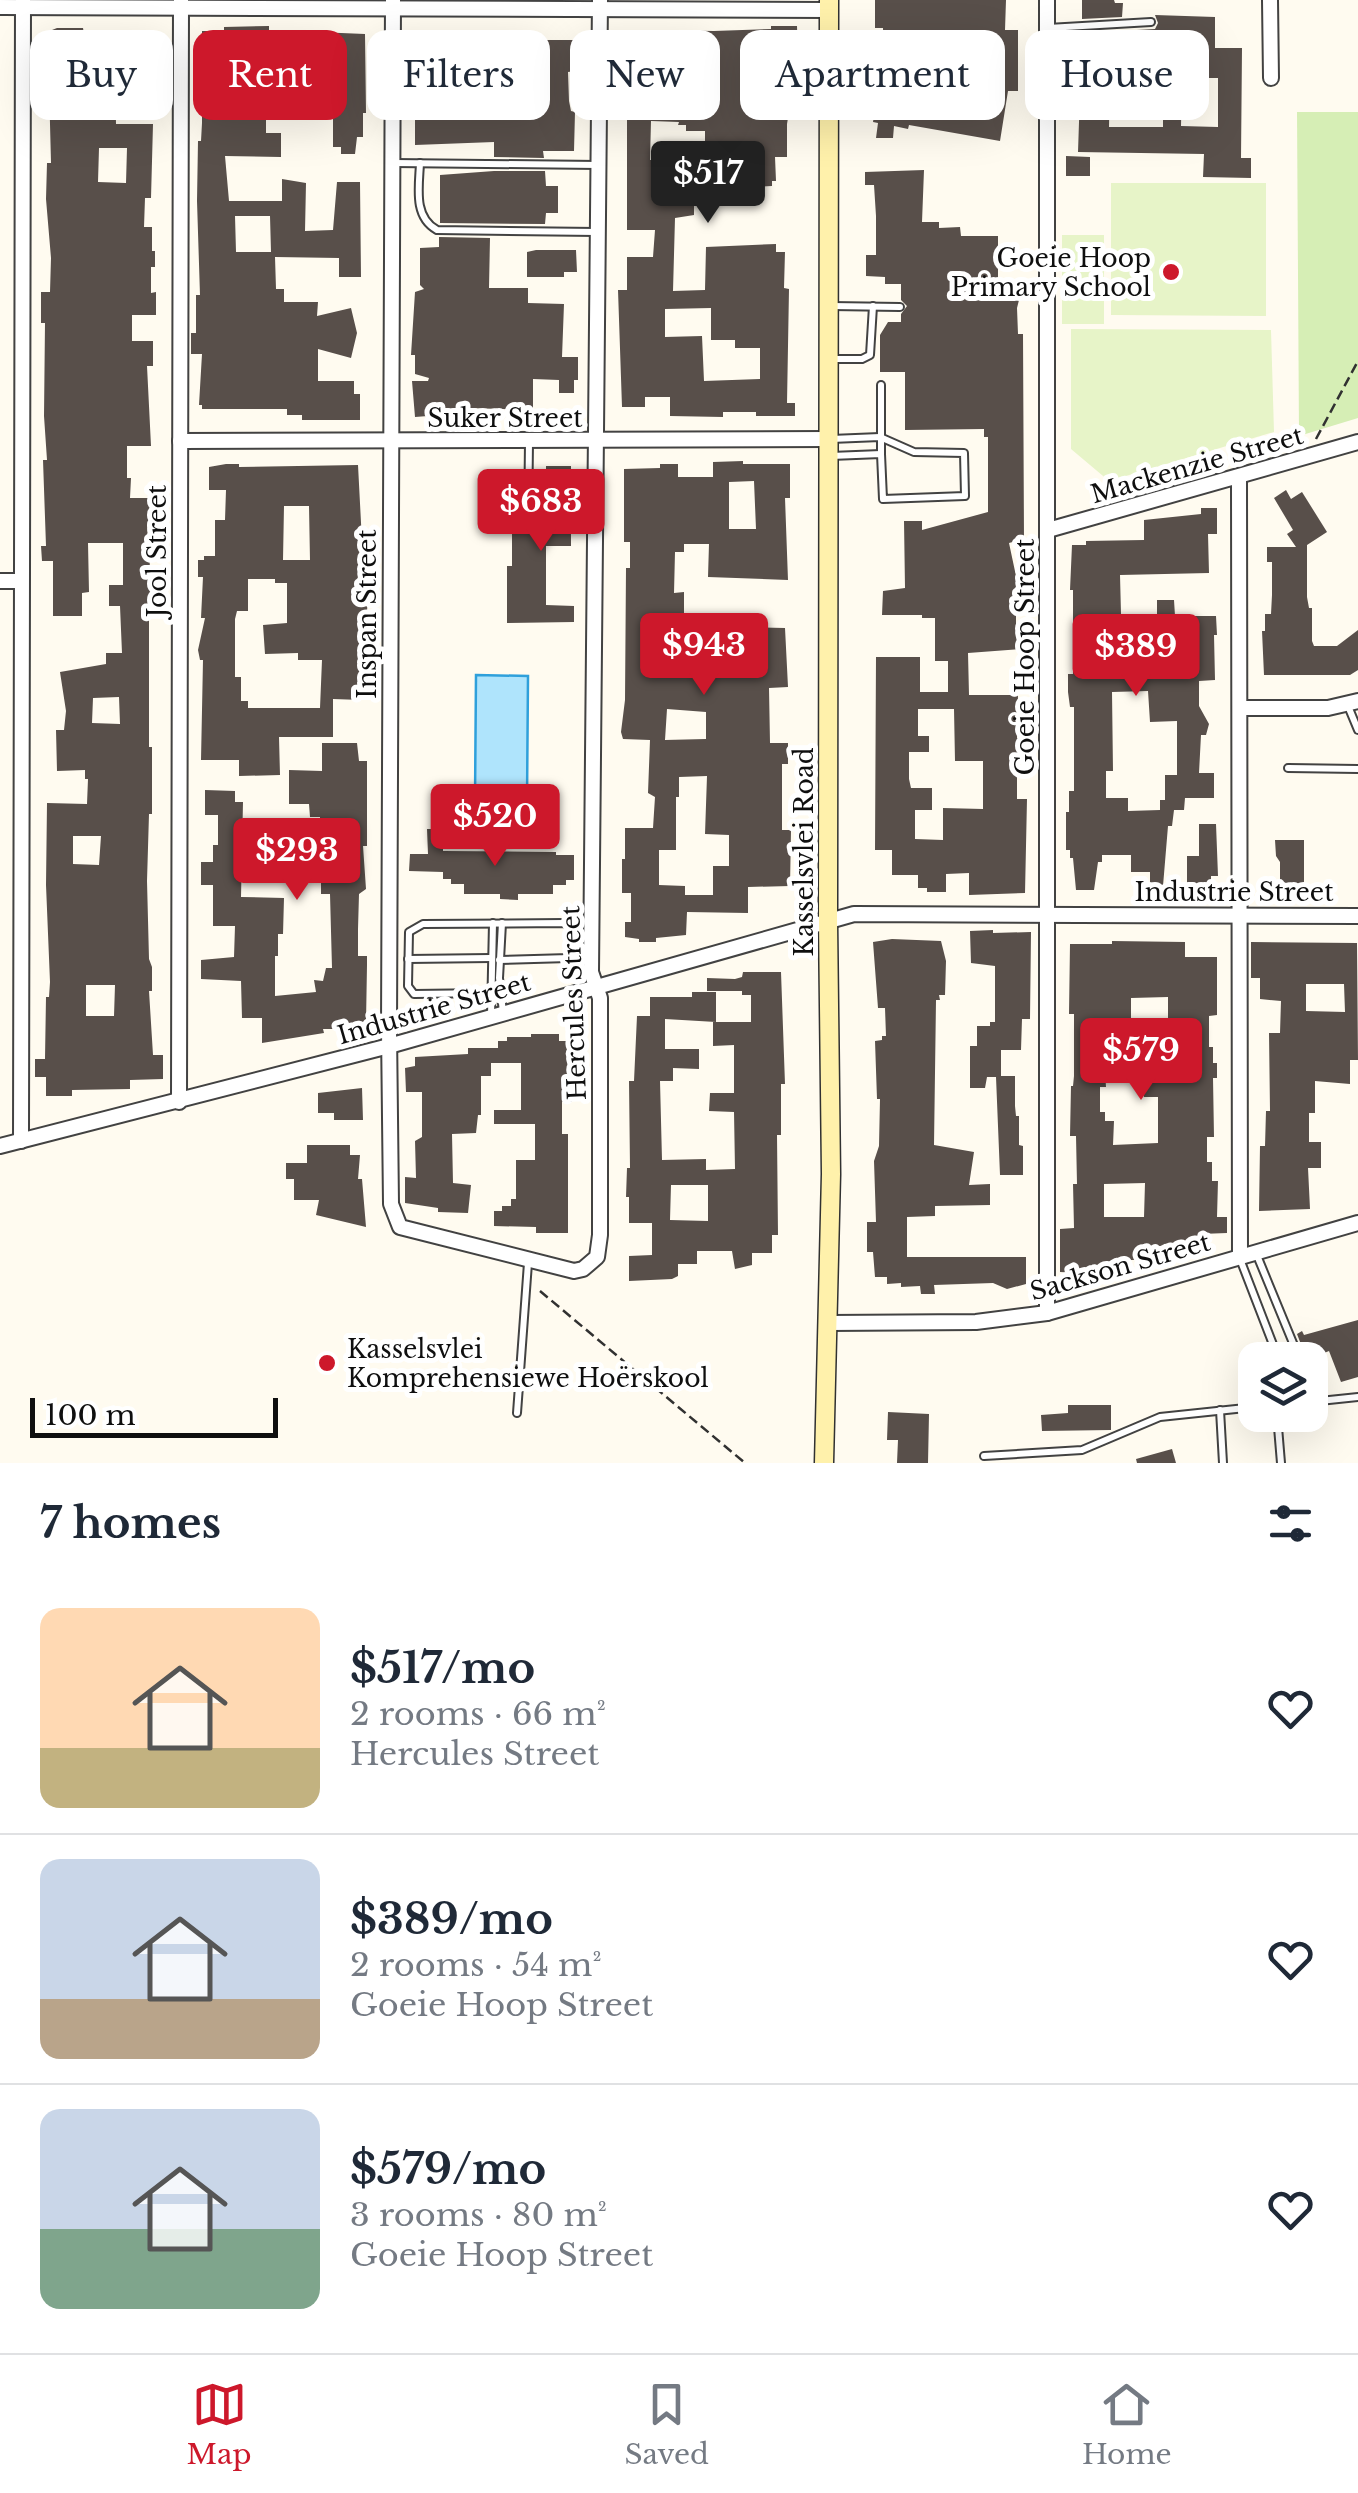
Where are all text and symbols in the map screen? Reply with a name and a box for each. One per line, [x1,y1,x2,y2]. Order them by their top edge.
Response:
chip: Buy [30,30,173,120]
chip: Rent [193,30,347,120]
chip: Filters [367,30,550,120]
chip: New [570,30,720,120]
chip: Apartment [740,30,1005,120]
chip: House [1025,30,1209,120]
pin: $517 [649,141,767,226]
text: $517 [673,153,743,193]
place label: Goeie Hoop Primary School [951,243,1151,303]
marker: Goeie Hoop Primary School [1160,261,1182,283]
street label: Suker Street [427,403,583,434]
street label: Mackenzie Street [1087,420,1307,510]
pin: $683 [482,469,600,554]
text: $683 [500,481,582,521]
street label: Jool Street [142,484,173,620]
street label: Inspan Street [352,529,383,699]
street label: Goeie Hoop Street [1010,538,1041,775]
pin: $943 [645,613,763,698]
pin: $389 [1077,614,1195,699]
text: $943 [662,625,746,665]
text: $389 [1095,626,1177,666]
street label: Kasselsvlei Road [789,747,820,957]
pin: $520 [436,784,554,869]
text: $520 [453,796,537,836]
pin: $293 [238,818,356,903]
text: $293 [255,830,339,870]
street label: Industrie Street [1134,877,1334,908]
street label: Hercules Street [555,905,593,1101]
street label: Industrie Street [334,967,535,1051]
pin: $579 [1082,1018,1200,1103]
text: $579 [1102,1030,1180,1070]
street label: Sackson Street [1026,1226,1214,1308]
place label: Kasselsvlei Komprehensiewe Hoërskool [347,1334,709,1394]
map controls [1238,1342,1328,1432]
button: layers [1238,1342,1328,1432]
marker: Kasselsvlei Komprehensiewe Hoërskool [316,1352,338,1374]
scale bar [30,1393,278,1438]
text: 100 m [45,1398,136,1433]
icon: filters [1263,1496,1318,1551]
text: 7 homes [40,1497,221,1549]
text: $517/mo [350,1642,535,1694]
icon: home [120,1648,240,1768]
icon: heart [1263,1681,1318,1736]
text: 2 rooms · 66 m² [350,1694,606,1734]
text: Hercules Street [350,1734,599,1774]
text: $389/mo [350,1893,553,1945]
icon: home [120,1899,240,2019]
icon: heart [1263,1932,1318,1987]
text: 2 rooms · 54 m² [350,1945,602,1985]
text: Goeie Hoop Street [350,1985,653,2025]
text: $579/mo [350,2143,546,2195]
icon: home [120,2149,240,2269]
icon: heart [1263,2182,1318,2237]
text: 3 rooms · 80 m² [350,2195,607,2235]
text: Goeie Hoop Street [350,2235,653,2275]
tab: Map [186,2377,252,2472]
tab: Saved [625,2377,709,2472]
tab: Home [1082,2377,1171,2472]

